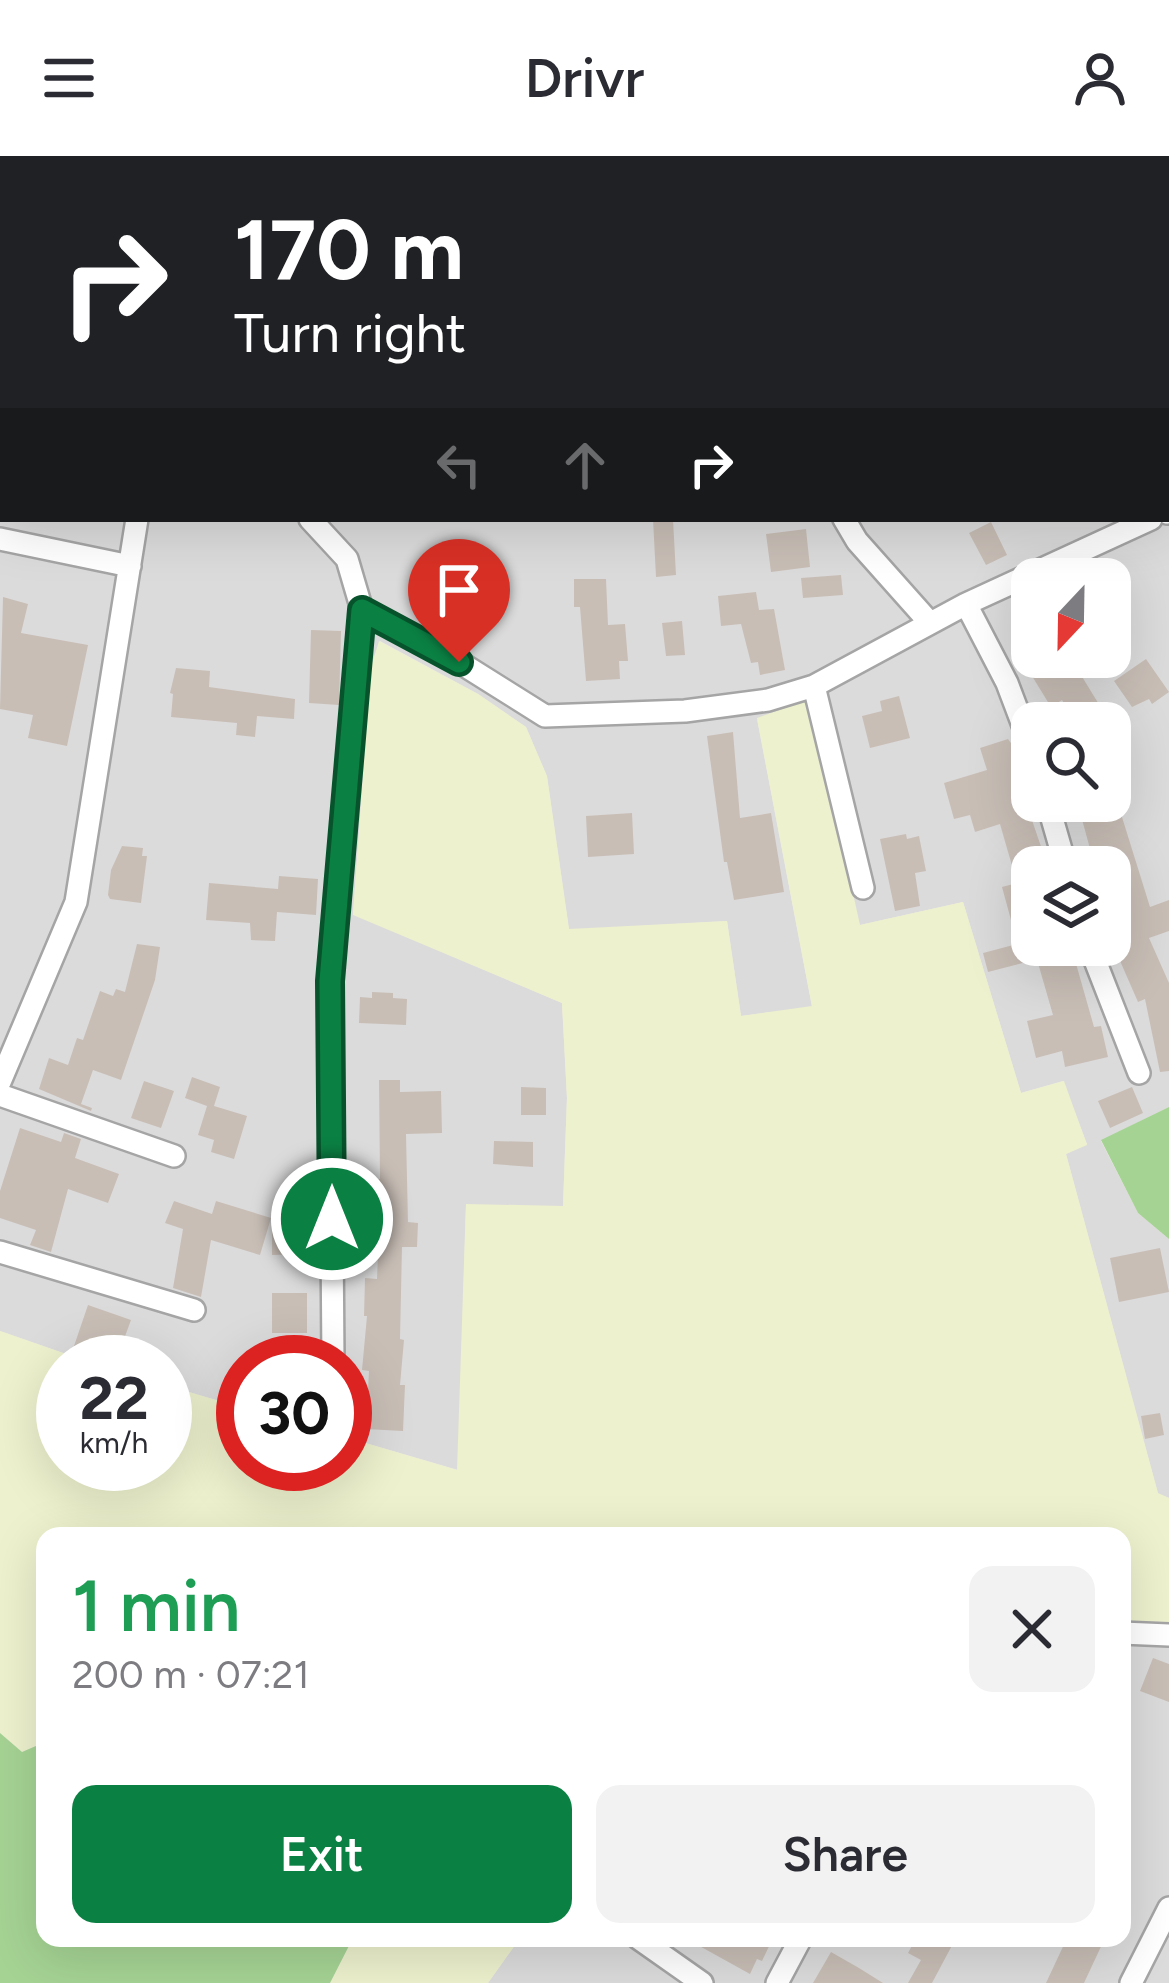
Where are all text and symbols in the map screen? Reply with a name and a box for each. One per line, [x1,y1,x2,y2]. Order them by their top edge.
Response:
icon: menu [36,45,102,111]
icon: person [1067,45,1133,111]
text: Drivr [525,46,644,111]
text: 170 m [234,199,464,300]
icon: right [36,204,192,360]
text: Turn right [234,301,466,366]
icon: left [426,432,492,498]
icon: ahead [552,432,618,498]
icon: right [678,432,744,498]
pin [408,539,510,662]
icon: arrive [426,557,492,623]
north arrow [1011,558,1131,678]
map controls [1011,558,1131,966]
button: search [1011,702,1131,822]
button: layers [1011,846,1131,966]
position arrow [269,1156,395,1282]
speed limit sign: 30 [216,1335,372,1491]
text: 22 [79,1362,149,1434]
text: km/h [80,1424,148,1461]
text: 1 min [72,1563,240,1649]
button: close [969,1566,1095,1692]
text: 200 m · 07:21 [72,1651,310,1698]
button: Exit [72,1785,572,1923]
button: Share [596,1785,1095,1923]

